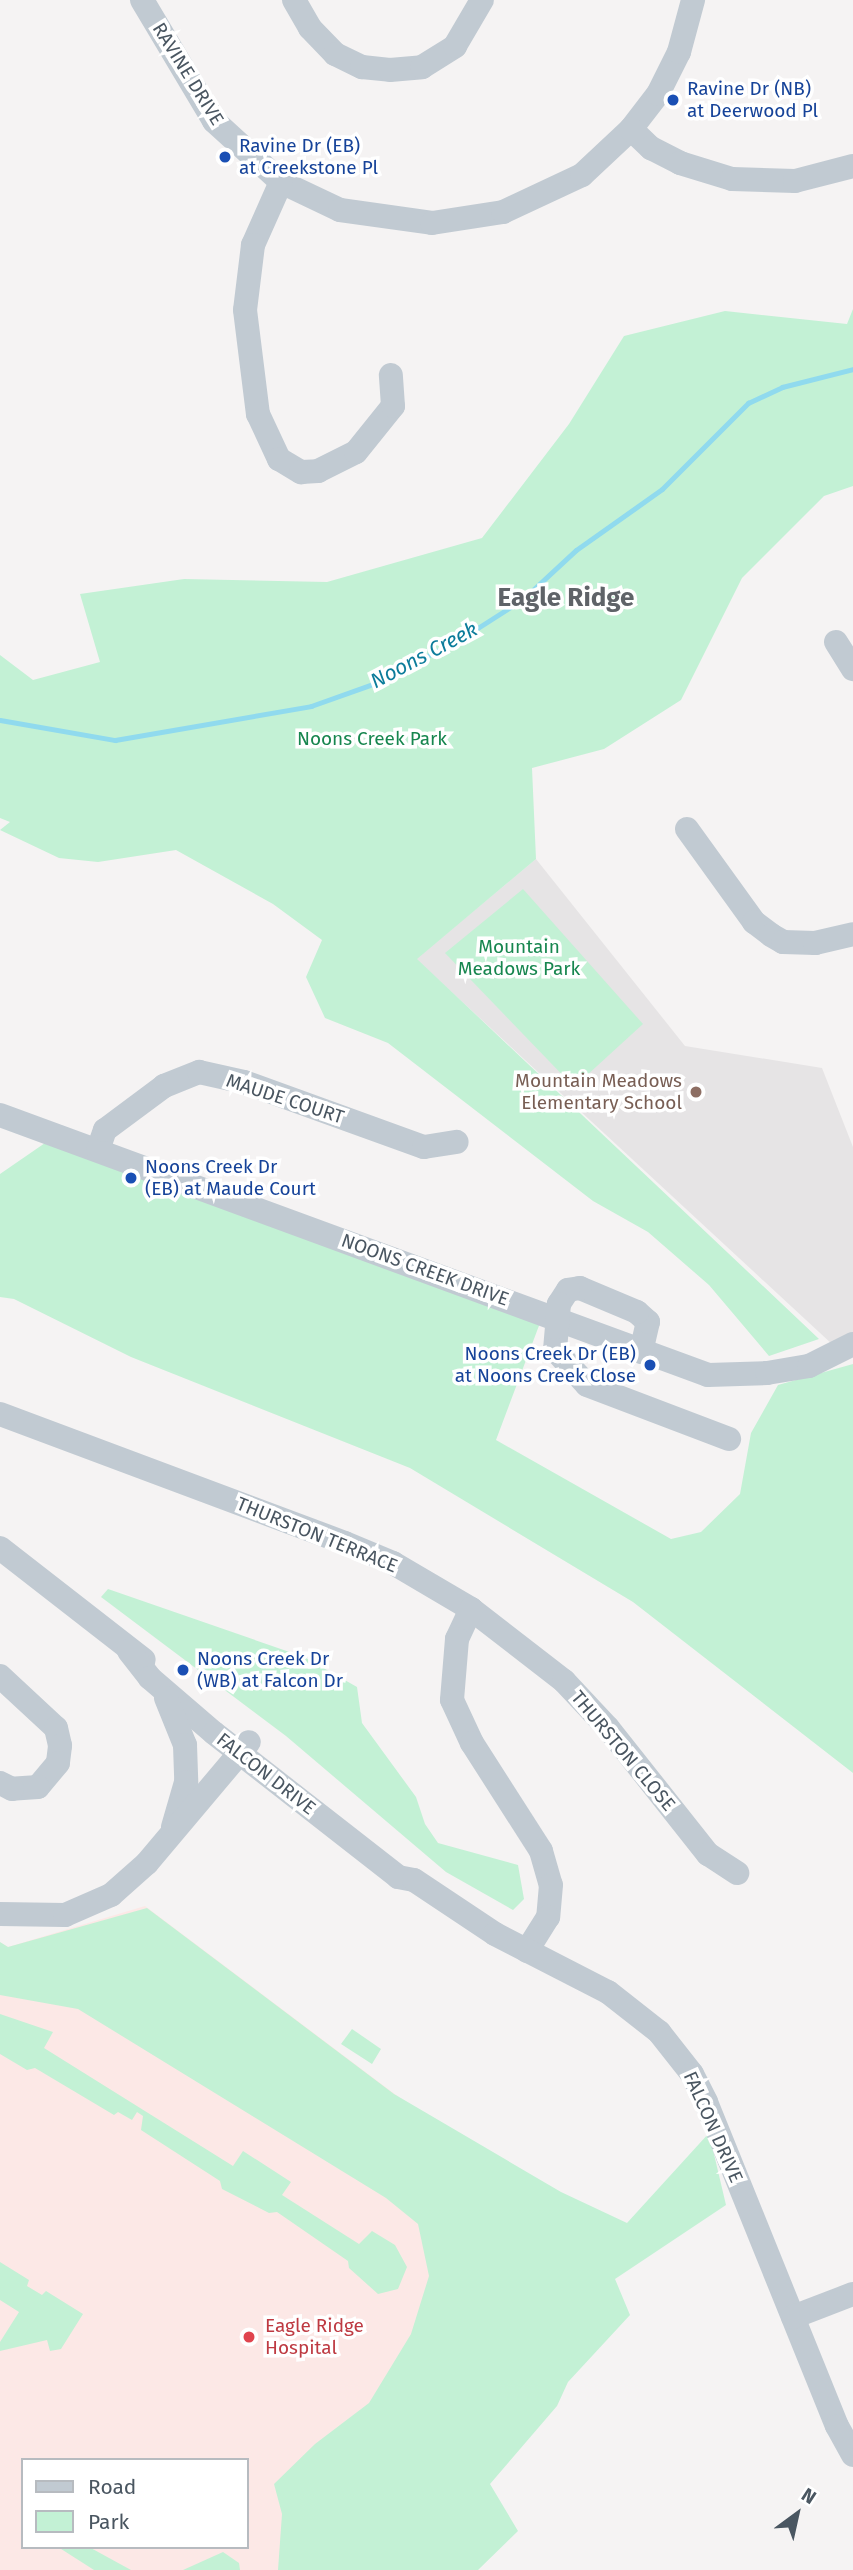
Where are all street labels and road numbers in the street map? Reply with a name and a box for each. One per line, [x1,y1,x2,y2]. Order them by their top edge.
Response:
street label: RAVINE DRIVE [147,19,229,129]
street label: MAUDE COURT [223,1069,347,1129]
street label: NOONS CREEK DRIVE [338,1229,512,1311]
street label: THURSTON TERRACE [233,1492,401,1578]
street label: THURSTON CLOSE [566,1686,680,1816]
street label: FALCON DRIVE [212,1728,320,1820]
street label: FALCON DRIVE [678,2068,748,2186]

